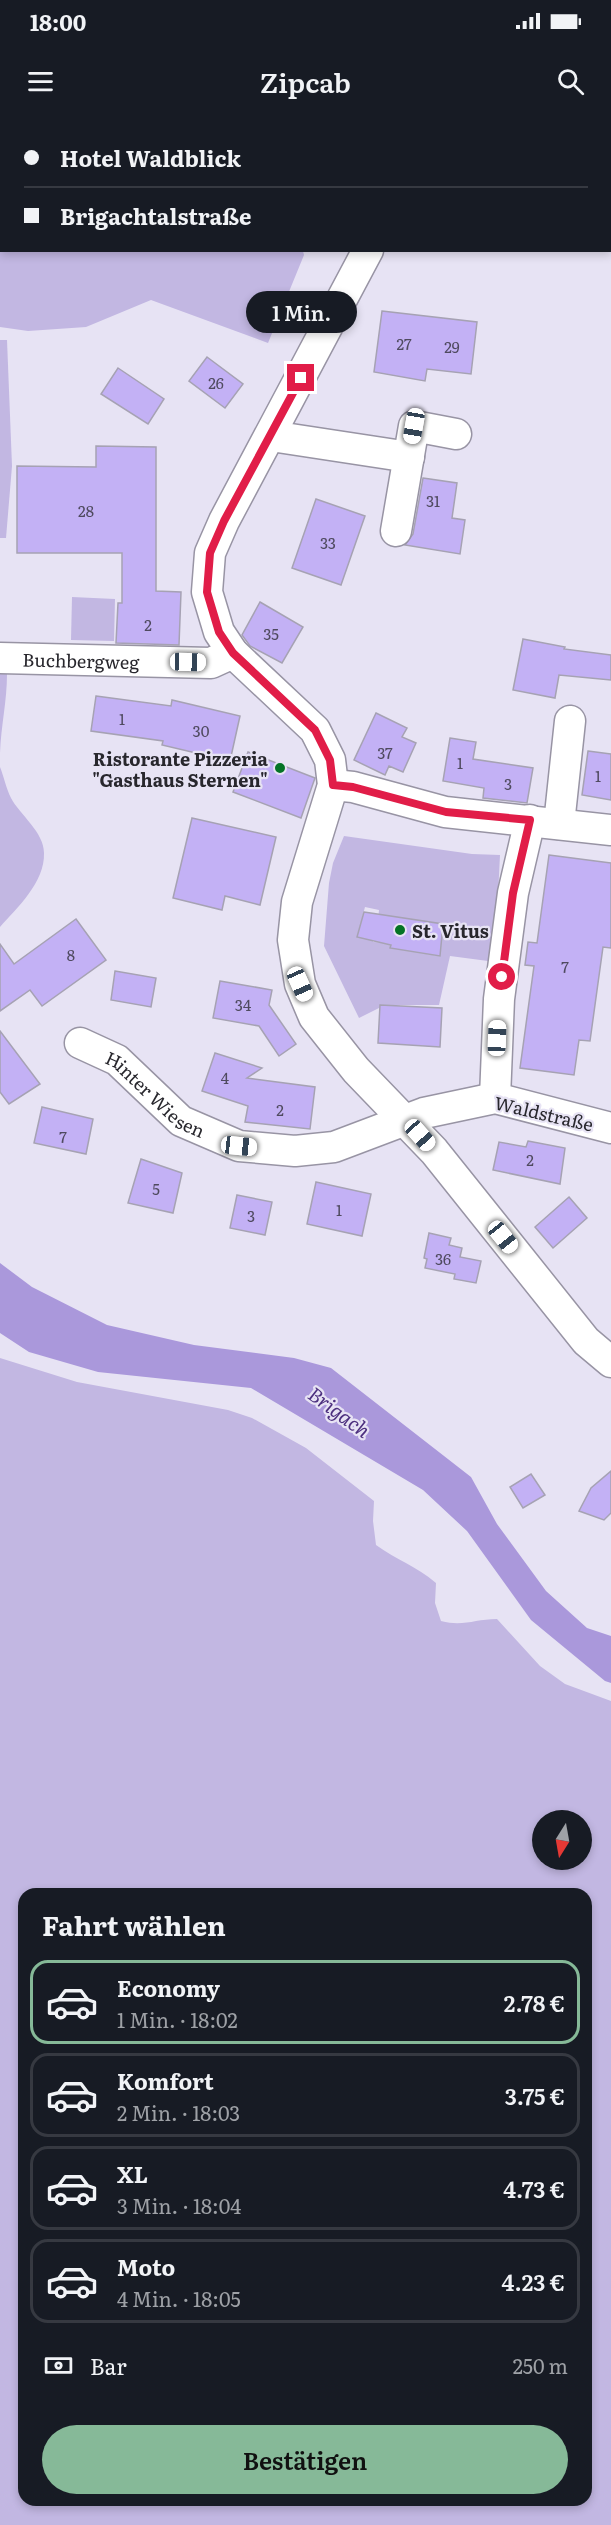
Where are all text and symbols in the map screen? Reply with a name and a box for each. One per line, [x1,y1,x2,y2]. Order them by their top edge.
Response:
text: 18:00 [30,5,86,38]
text: Zipcab [260,61,351,101]
icon: menu [24,65,57,98]
icon: search [554,65,587,98]
text: Hotel Waldblick [60,141,241,174]
text: Brigachtalstraße [60,199,251,232]
callout: 1 Min. [246,291,356,333]
text: 1 Min. [272,297,331,327]
house number: 27 [396,332,412,355]
house number: 29 [444,335,460,358]
route end [287,364,314,391]
house number: 26 [208,371,224,394]
car [402,407,426,445]
house number: 31 [426,489,440,512]
house number: 28 [78,499,94,522]
house number: 33 [320,531,336,554]
house number: 2 [144,613,152,636]
house number: 35 [263,622,279,645]
street label: Buchbergweg [22,645,141,675]
car [170,653,206,671]
house number: 1 [119,707,125,730]
house number: 30 [193,719,210,742]
house number: 37 [377,741,393,764]
place label: Ristorante Pizzeria "Gasthaus Sternen" [92,745,269,793]
house number: 1 [457,751,463,774]
marker: Ristorante Pizzeria "Gasthaus Sternen" [273,761,287,775]
house number: 1 [595,764,601,787]
house number: 3 [504,772,512,795]
place label: St. Vitus [412,917,489,944]
marker: St. Vitus [393,923,407,937]
house number: 8 [67,943,75,966]
house number: 7 [561,955,569,978]
route start [488,963,515,990]
car [284,964,316,1004]
house number: 34 [235,993,251,1016]
car [487,1020,507,1056]
street label: Hinter Wiesen [101,1043,210,1143]
house number: 4 [221,1066,229,1089]
street label: Waldstraße [492,1089,596,1137]
house number: 2 [276,1098,284,1121]
car [401,1116,439,1154]
house number: 7 [59,1125,67,1148]
car [220,1135,258,1157]
house number: 2 [526,1148,534,1171]
house number: 5 [152,1177,160,1200]
house number: 1 [336,1198,342,1221]
house number: 3 [247,1204,255,1227]
car [485,1217,521,1257]
house number: 36 [435,1247,451,1270]
water label: Brigach [303,1378,378,1444]
north arrow [532,1810,592,1870]
map controls [532,1810,592,1870]
text: Fahrt wählen [42,1904,226,1944]
text: Economy [117,1971,220,2004]
icon: car [45,1975,99,2029]
text: 2.78 € [504,1986,565,2019]
text: 1 Min. · 18:02 [117,2004,238,2034]
text: Komfort [117,2064,214,2097]
icon: car [45,2068,99,2122]
text: 3.75 € [505,2079,565,2112]
text: 2 Min. · 18:03 [117,2097,240,2127]
text: XL [117,2157,148,2190]
icon: car [45,2161,99,2215]
text: 4.73 € [503,2172,565,2205]
text: 3 Min. · 18:04 [117,2190,241,2220]
text: Moto [117,2250,175,2283]
icon: car [45,2254,99,2308]
text: 4.23 € [502,2265,565,2298]
text: 4 Min. · 18:05 [117,2283,241,2313]
icon: cash [42,2349,75,2382]
text: Bar [90,2349,127,2382]
text: 250 m [513,2350,568,2380]
button: Bestätigen [42,2425,568,2494]

